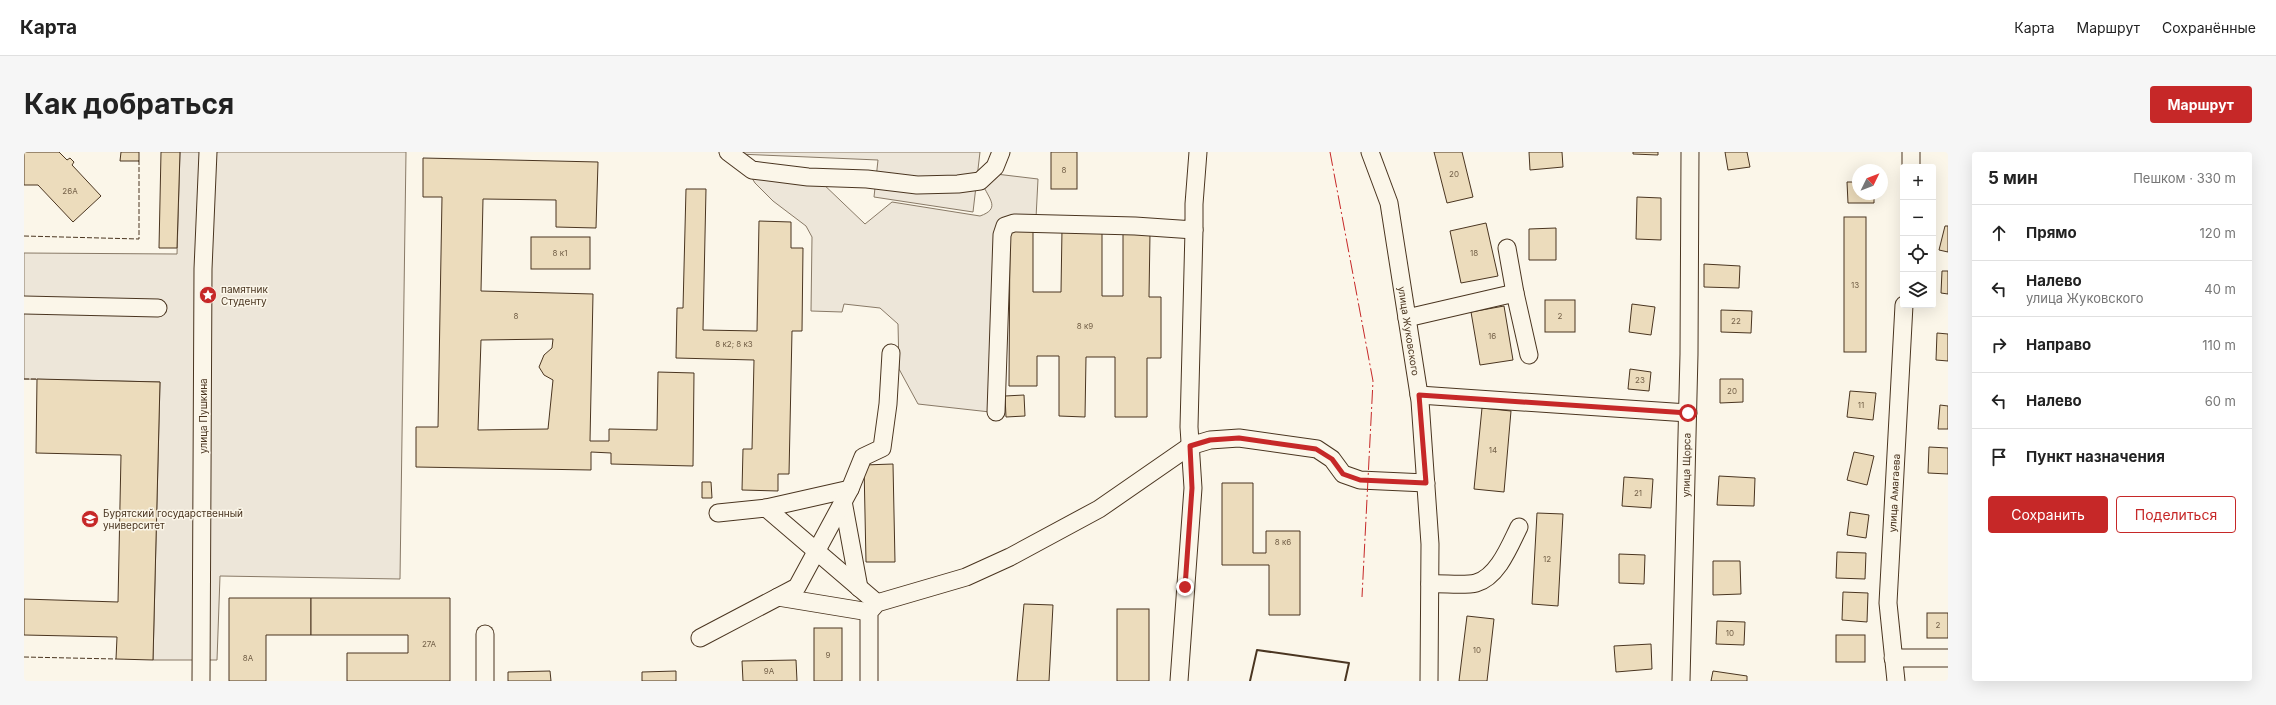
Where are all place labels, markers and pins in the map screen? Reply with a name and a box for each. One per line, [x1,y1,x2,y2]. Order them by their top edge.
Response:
place label: памятник Студенту [221,283,268,307]
place icon: памятник Студенту [198,285,218,305]
place label: Бурятский государственный университет [103,507,243,531]
school or university icon: Бурятский государственный университет [80,509,100,529]

